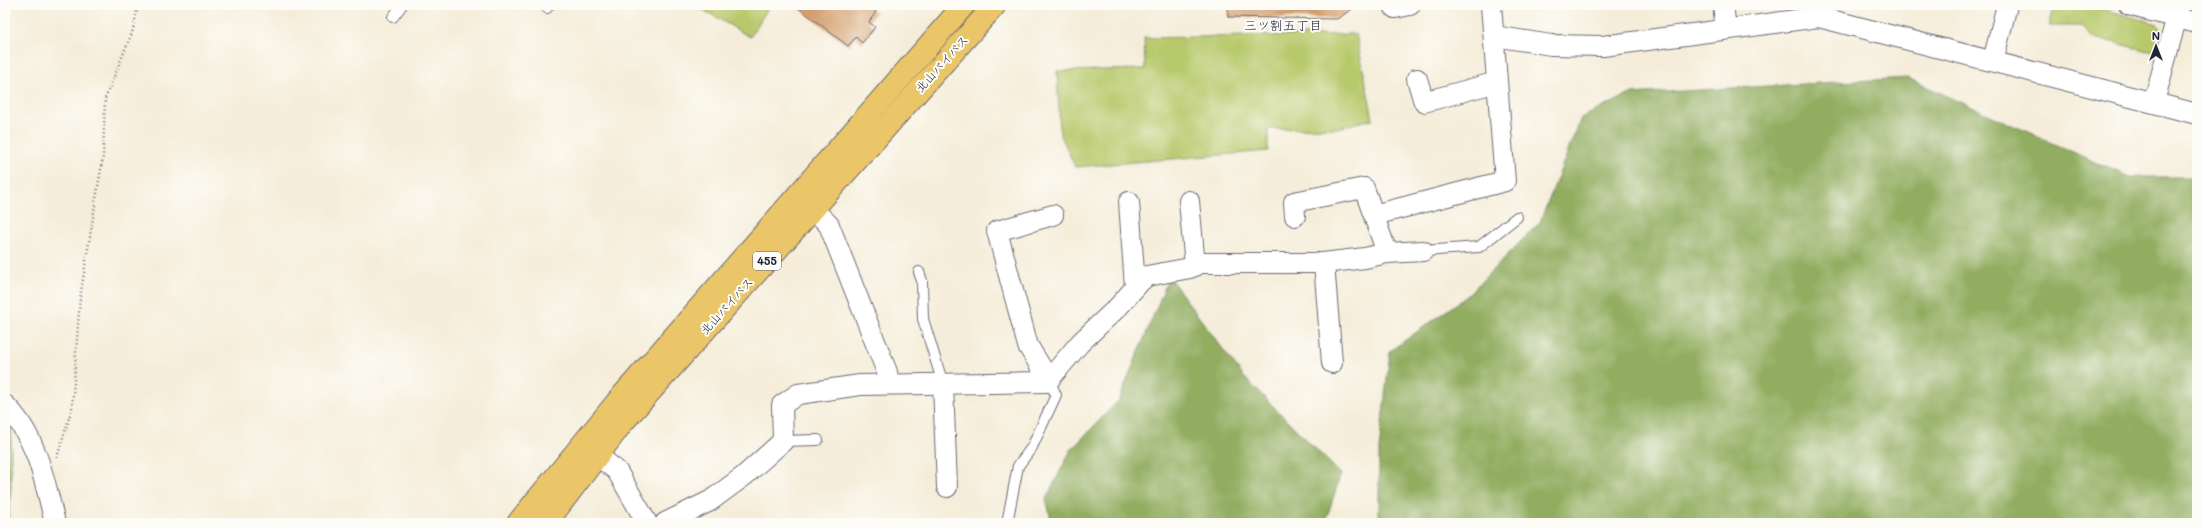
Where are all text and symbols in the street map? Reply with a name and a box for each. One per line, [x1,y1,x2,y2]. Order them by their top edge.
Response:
district label: 三ツ割五丁目 [1244,16,1322,33]
north arrow [2136,26,2176,66]
text: N [2152,28,2160,43]
street label: 北山バイパス [911,31,971,95]
road number: 455 [753,252,781,270]
street label: 北山バイパス [696,273,756,337]

